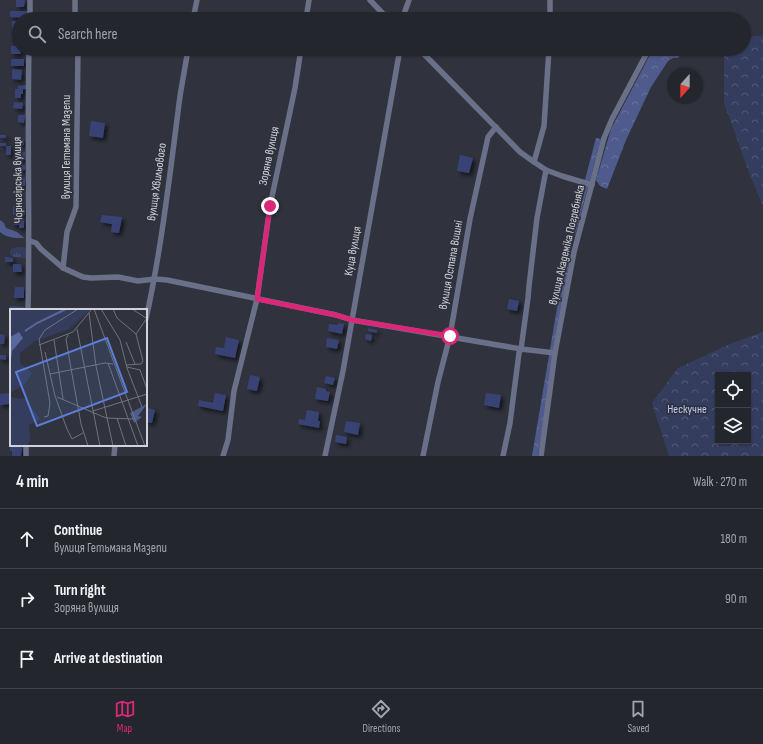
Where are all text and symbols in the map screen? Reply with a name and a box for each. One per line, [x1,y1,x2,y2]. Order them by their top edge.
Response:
search box [12,12,751,56]
icon: search [26,23,48,45]
text: Search here [58,25,118,44]
north arrow [667,68,703,104]
street label: вулиця Гетьмана Мазепи [59,95,74,199]
street label: Зоряна вулиця [255,125,283,187]
street label: Чорногірська вулиця [10,136,26,223]
street label: вулиця Хвильового [144,142,170,222]
street label: вулиця Академіка Погребняка [546,183,588,307]
route end [261,197,279,215]
street label: вулиця Остапа Вишні [436,219,466,311]
street label: Куца вулиця [341,225,365,277]
inset map [10,309,147,446]
route start [441,327,459,345]
map controls [715,372,751,444]
button: locate [715,372,751,408]
park label: Нескучне [667,402,707,417]
button: layers [715,408,751,444]
text: 4 min [16,472,49,492]
text: Walk · 270 m [693,474,747,490]
text: Continue [54,521,103,540]
icon: ahead [16,528,38,550]
text: 180 m [721,531,747,547]
text: вулиця Гетьмана Мазепи [54,540,167,556]
text: Turn right [54,581,106,600]
icon: right [16,588,38,610]
text: 90 m [725,591,747,607]
text: Зоряна вулиця [54,600,119,616]
icon: arrive [16,648,38,670]
text: Arrive at destination [54,649,163,668]
tab: Map [114,698,136,735]
tab: Directions [363,698,400,735]
tab: Saved [627,698,649,735]

